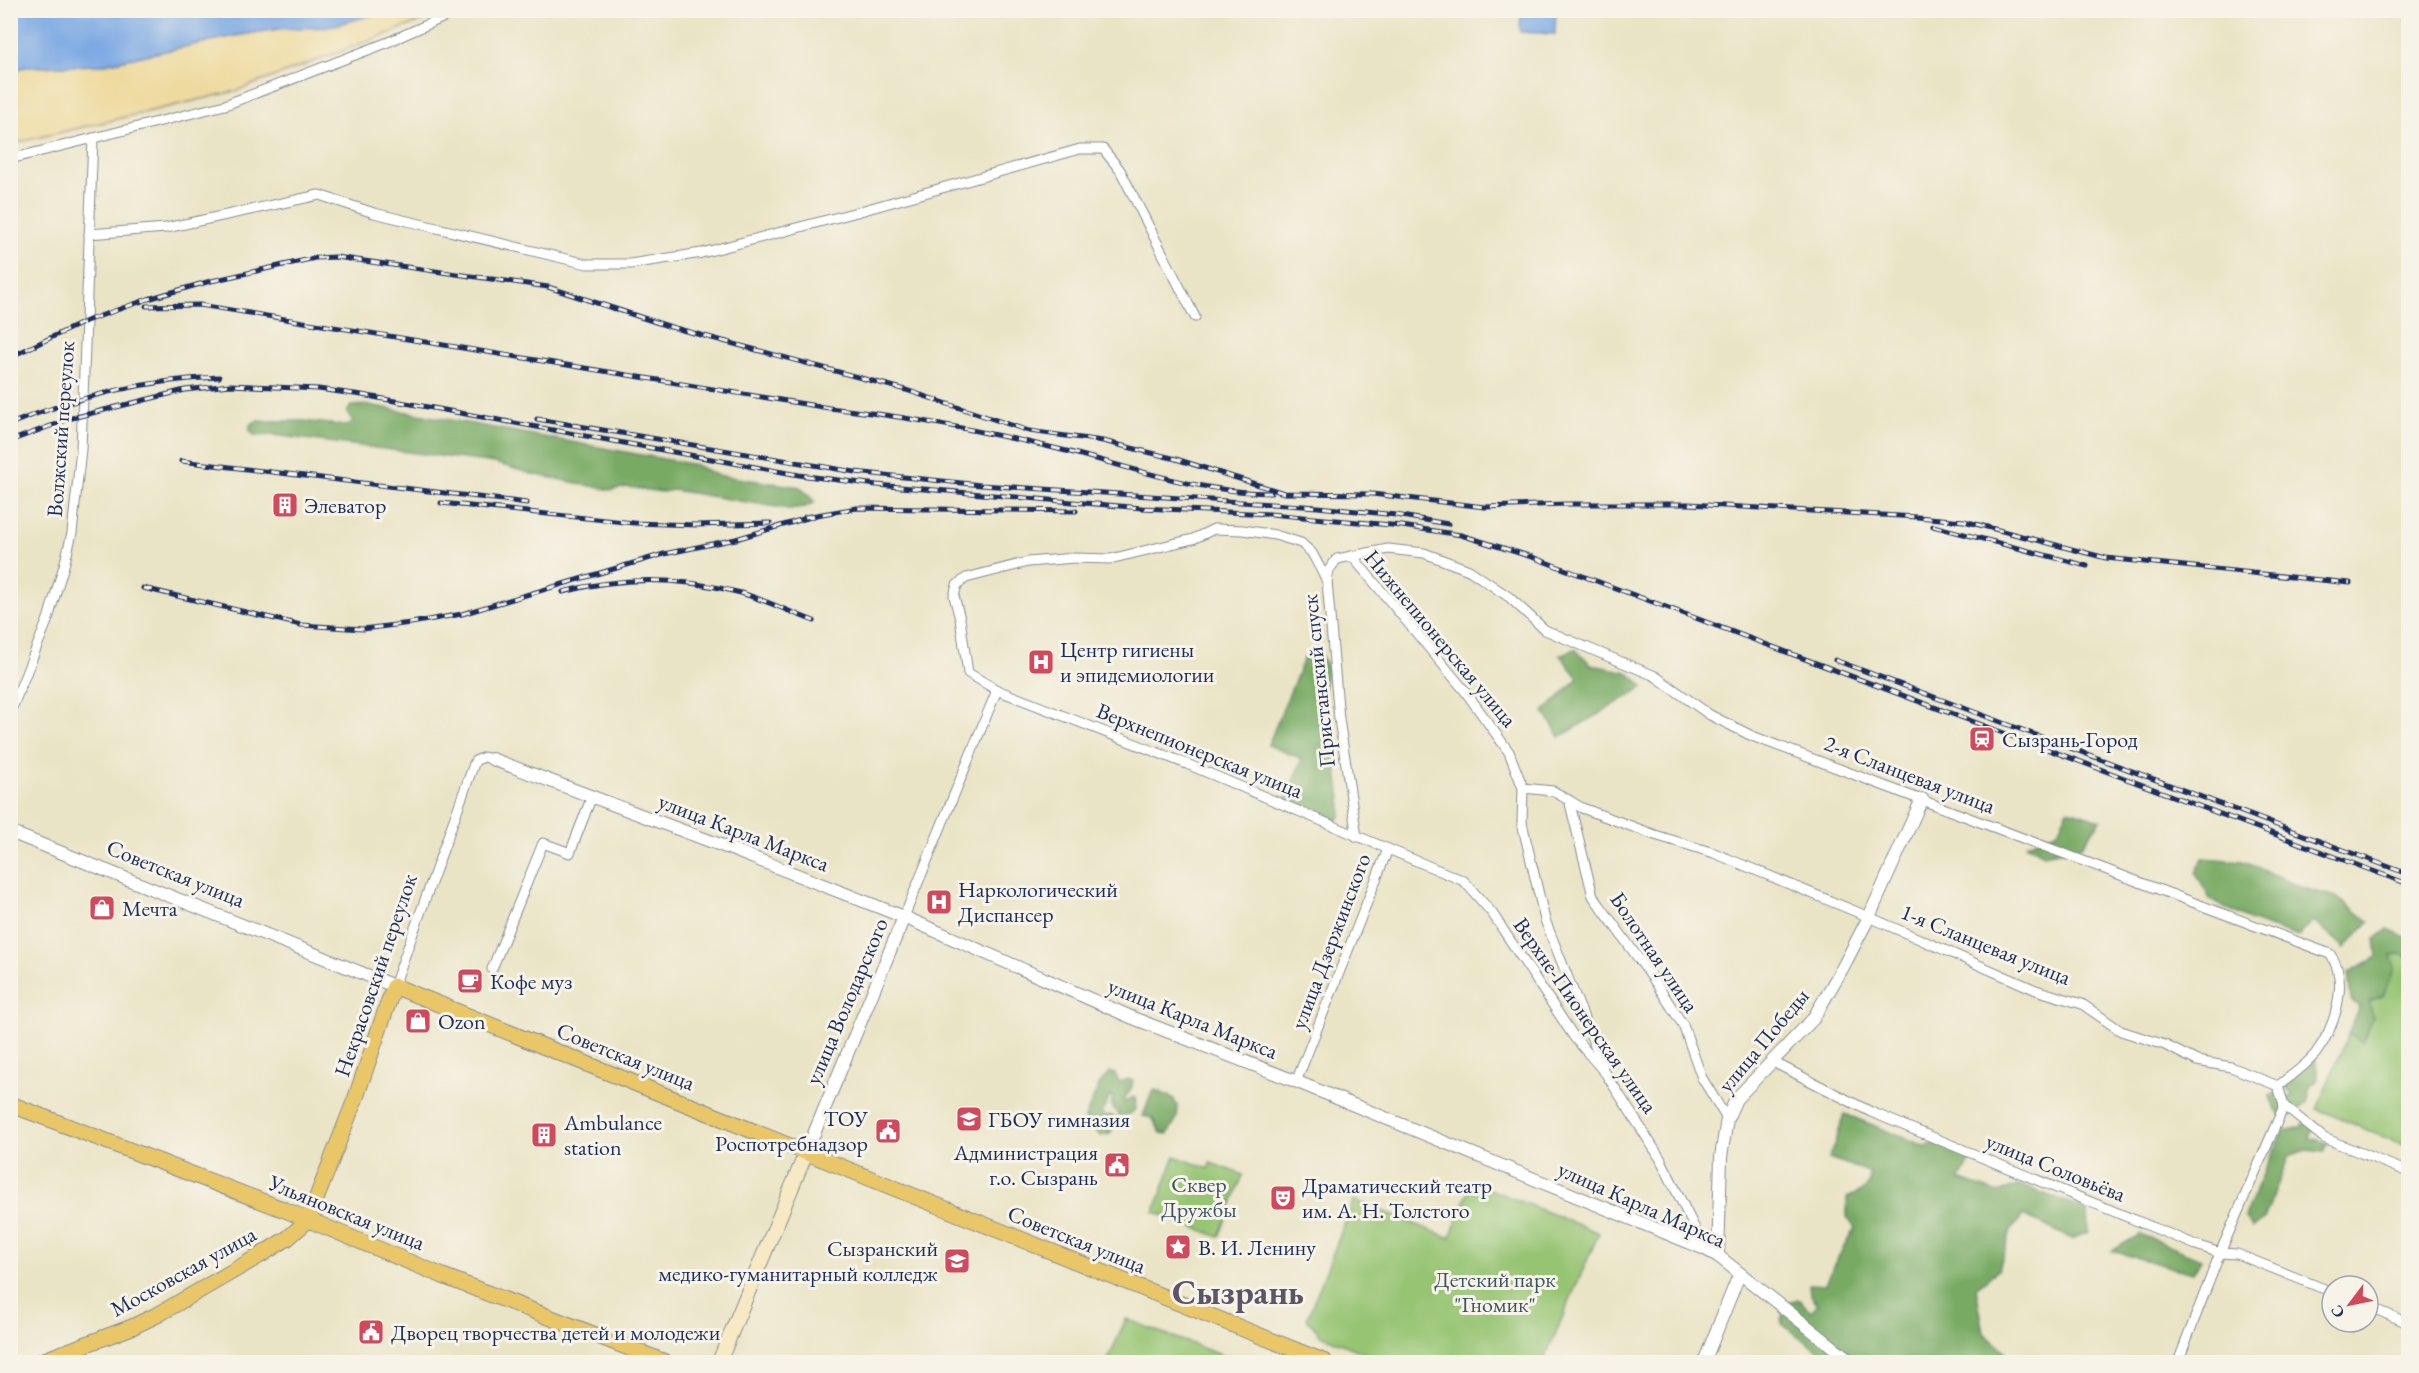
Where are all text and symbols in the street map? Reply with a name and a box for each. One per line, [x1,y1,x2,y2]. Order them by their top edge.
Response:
street label: Волжский переулок [40,340,81,518]
building icon: Элеватор [270,490,300,520]
place label: Элеватор [304,491,386,520]
street label: Нижнепионерская улица [1358,544,1524,733]
street label: Пристанский спуск [1295,592,1342,769]
place label: Центр гигиены и эпидемиологии [1060,635,1215,689]
hospital icon: Центр гигиены и эпидемиологии [1026,647,1056,677]
street label: Верхнепионерская улица [1092,696,1307,805]
station icon: Сызрань-Город [1967,724,1997,754]
place label: Сызрань-Город [2002,725,2138,754]
street label: 2-я Сланцевая улица [1820,729,2000,820]
street label: улица Карла Маркса [654,787,834,878]
street label: Советская улица [102,833,249,914]
street label: улица Дзержинского [1284,849,1377,1033]
street label: Некрасовский переулок [327,869,424,1081]
place label: Наркологический Диспансер [958,875,1118,929]
street label: Болотная улица [1604,886,1706,1018]
hospital icon: Наркологический Диспансер [924,887,954,917]
shop icon: Мечта [87,893,117,923]
place label: Мечта [122,894,178,923]
street label: 1-я Сланцевая улица [1897,897,2075,992]
street label: Верхне-Пионерская улица [1507,912,1664,1119]
street label: улица Володарского [798,913,895,1089]
cafe icon: Кофе муз [455,966,485,996]
place label: Кофе муз [490,967,572,996]
street label: улица Карла Маркса [1104,971,1282,1066]
street label: улица Победы [1711,982,1815,1098]
shop icon: Ozon [403,1006,433,1036]
place label: Ozon [438,1007,486,1036]
street label: Советская улица [552,1016,699,1097]
place label: ТОУ Роспотребнадзор [715,1104,868,1158]
school or university icon: ГБОУ гимназия [954,1104,984,1134]
place label: ГБОУ гимназия [988,1105,1130,1134]
place label: Ambulance station [563,1108,662,1162]
public building icon: ТОУ Роспотребнадзор [873,1116,903,1146]
building icon: Ambulance station [529,1120,559,1150]
street label: улица Соловьёва [1982,1126,2130,1209]
place label: Администрация г.о. Сызрань [953,1138,1098,1192]
public building icon: Администрация г.о. Сызрань [1102,1150,1132,1180]
street label: улица Карла Маркса [1553,1154,1730,1255]
street label: Ульяновская улица [263,1168,429,1257]
park label: Сквер Дружбы [1161,1170,1237,1224]
place label: Драматический театр им. А. Н. Толстого [1302,1171,1492,1225]
theatre icon: Драматический театр им. А. Н. Толстого [1268,1183,1298,1213]
street label: Советская улица [1003,1199,1150,1280]
street label: Московская улица [105,1219,261,1323]
place icon: В. И. Ленину [1163,1232,1193,1262]
place label: В. И. Ленину [1198,1233,1316,1262]
place label: Сызранский медико-гуманитарный колледж [658,1234,939,1288]
school or university icon: Сызранский медико-гуманитарный колледж [942,1246,972,1276]
park label: Детский парк "Гномик" [1434,1265,1556,1319]
district label: Сызрань [1172,1270,1304,1314]
north arrow [2320,1274,2380,1334]
text: С [2326,1301,2350,1322]
public building icon: Дворец творчества детей и молодежи [356,1317,386,1347]
place label: Дворец творчества детей и молодежи [391,1318,721,1347]

